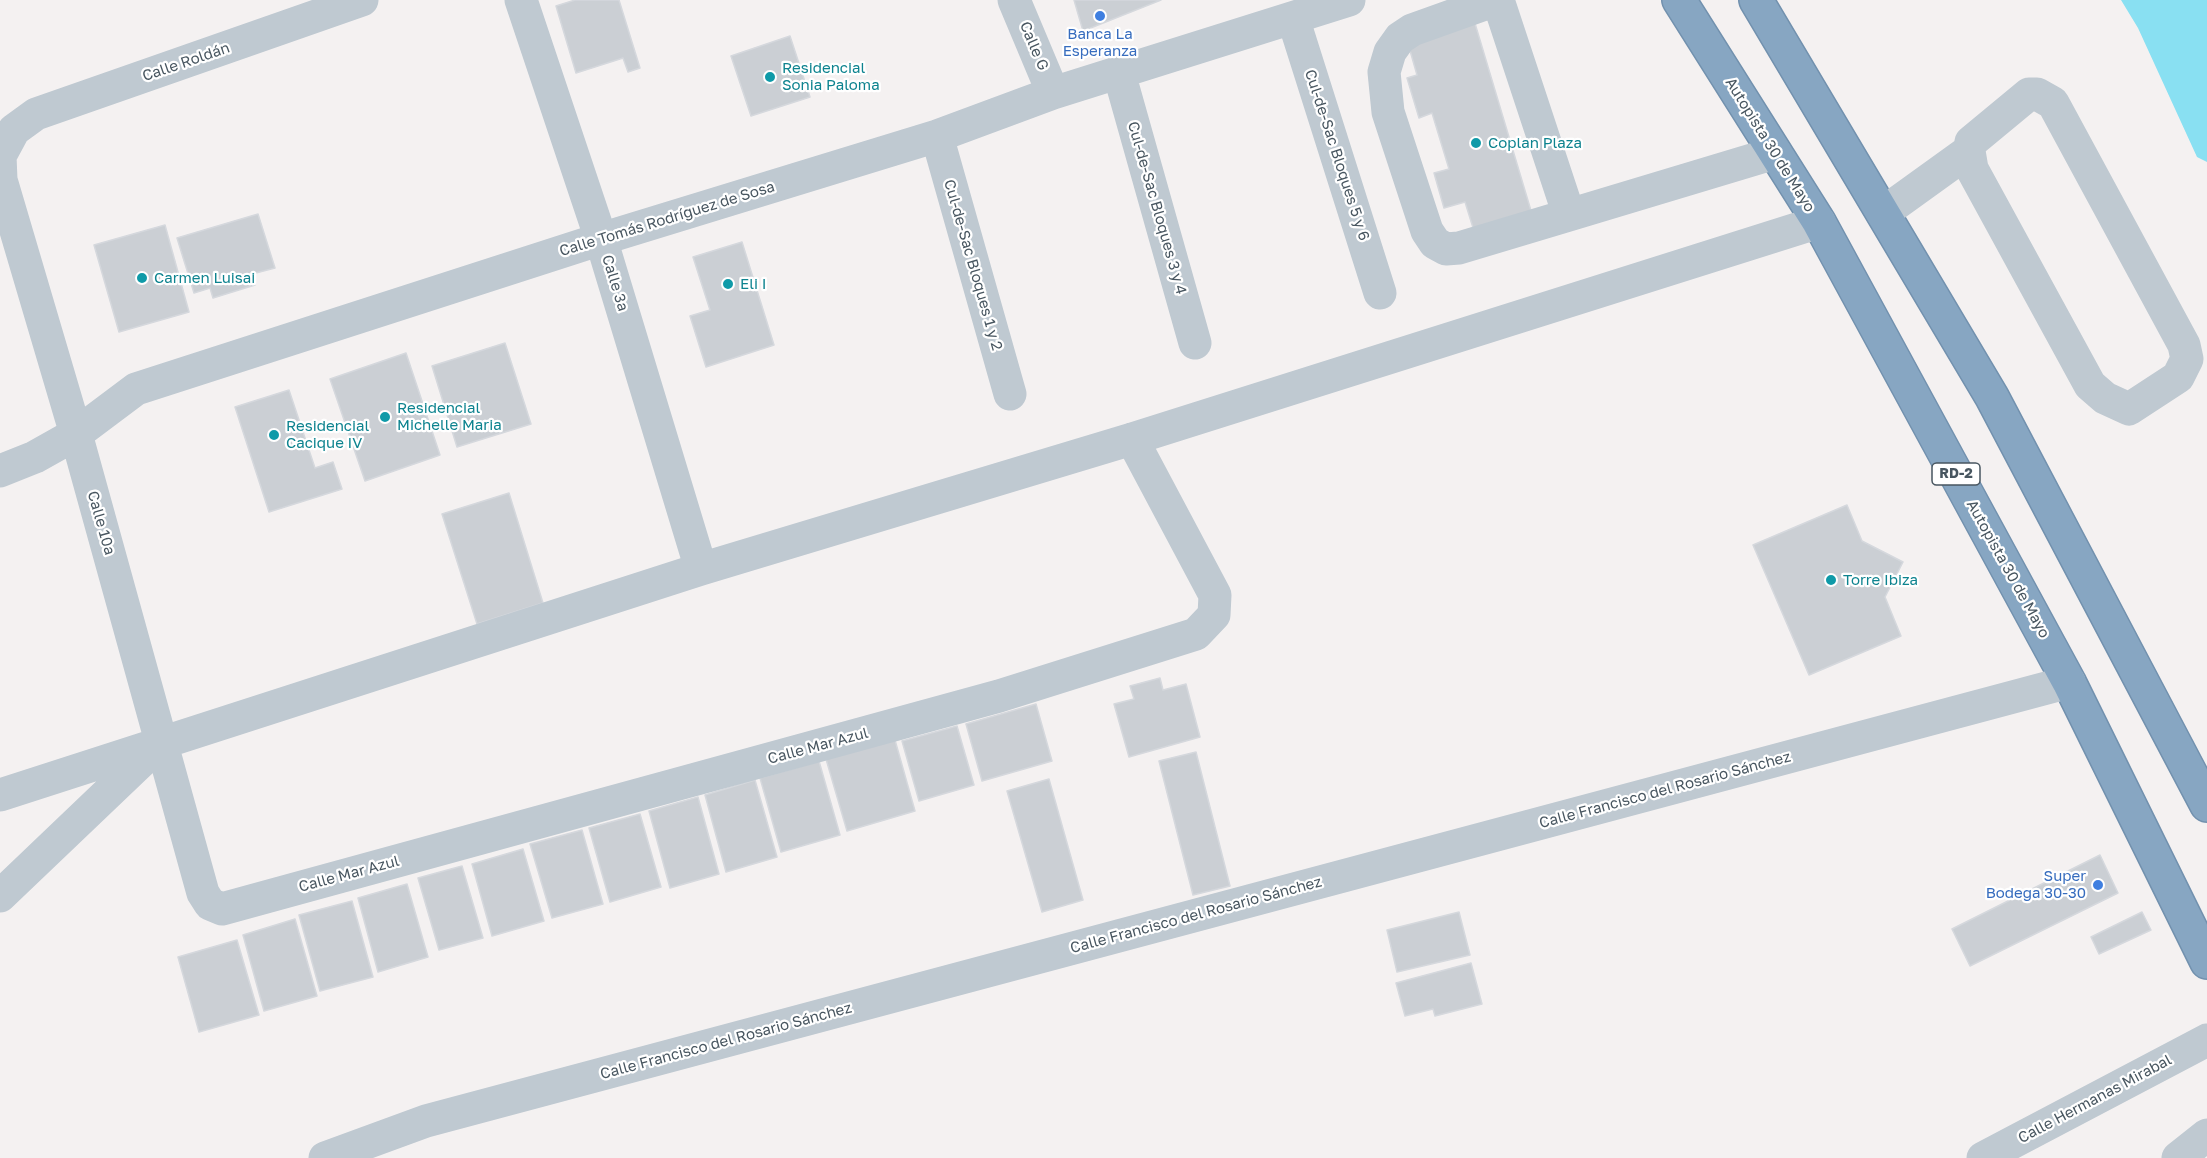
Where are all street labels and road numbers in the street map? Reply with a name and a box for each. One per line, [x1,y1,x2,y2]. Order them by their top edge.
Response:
street label: Calle G [1016,19,1052,73]
street label: Calle Roldán [140,39,232,85]
street label: Cul-de-Sac Bloques 5 y 6 [1301,67,1373,243]
street label: Autopista 30 de Mayo [1721,75,1819,215]
street label: Cul-de-Sac Bloques 3 y 4 [1124,119,1190,297]
street label: Cul-de-Sac Bloques 1 y 2 [940,177,1006,353]
street label: Calle Tomás Rodríguez de Sosa [557,178,777,260]
street label: Calle 3a [598,253,632,313]
road number: RD-2 [1932,463,1980,485]
street label: Calle 10a [83,489,119,557]
street label: Autopista 30 de Mayo [1963,497,2053,641]
street label: Calle Mar Azul [766,724,870,768]
street label: Calle Francisco del Rosario Sánchez [1537,748,1793,832]
street label: Calle Mar Azul [297,852,401,896]
street label: Calle Francisco del Rosario Sánchez [1068,873,1324,957]
street label: Calle Francisco del Rosario Sánchez [598,999,854,1083]
street label: Calle Hermanas Mirabal [2015,1051,2175,1147]

